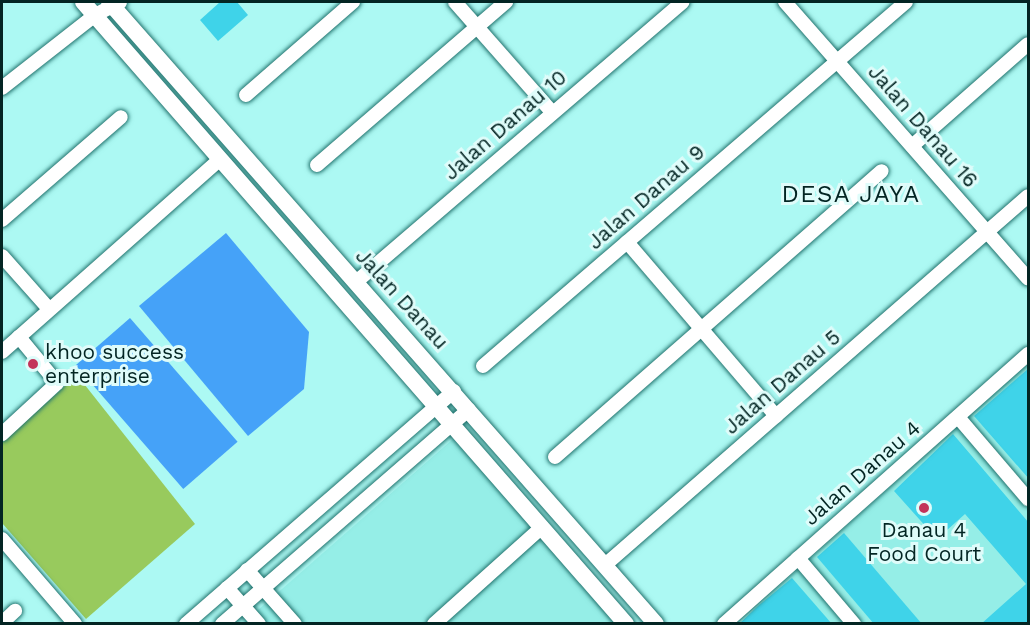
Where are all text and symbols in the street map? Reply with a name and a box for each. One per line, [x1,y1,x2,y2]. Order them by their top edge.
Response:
street label: Jalan Danau 16 [863,59,983,193]
street label: Jalan Danau 10 [438,65,572,185]
street label: Jalan Danau 9 [582,139,710,255]
district label: DESA JAYA [781,181,921,209]
street label: Jalan Danau [350,243,454,355]
street label: Jalan Danau 5 [719,325,845,439]
place label: khoo success enterprise [45,339,184,389]
marker: khoo success enterprise [26,357,40,371]
street label: Jalan Danau 4 [798,415,926,531]
marker: Danau 4 Food Court [917,501,931,515]
place label: Danau 4 Food Court [867,517,981,567]

